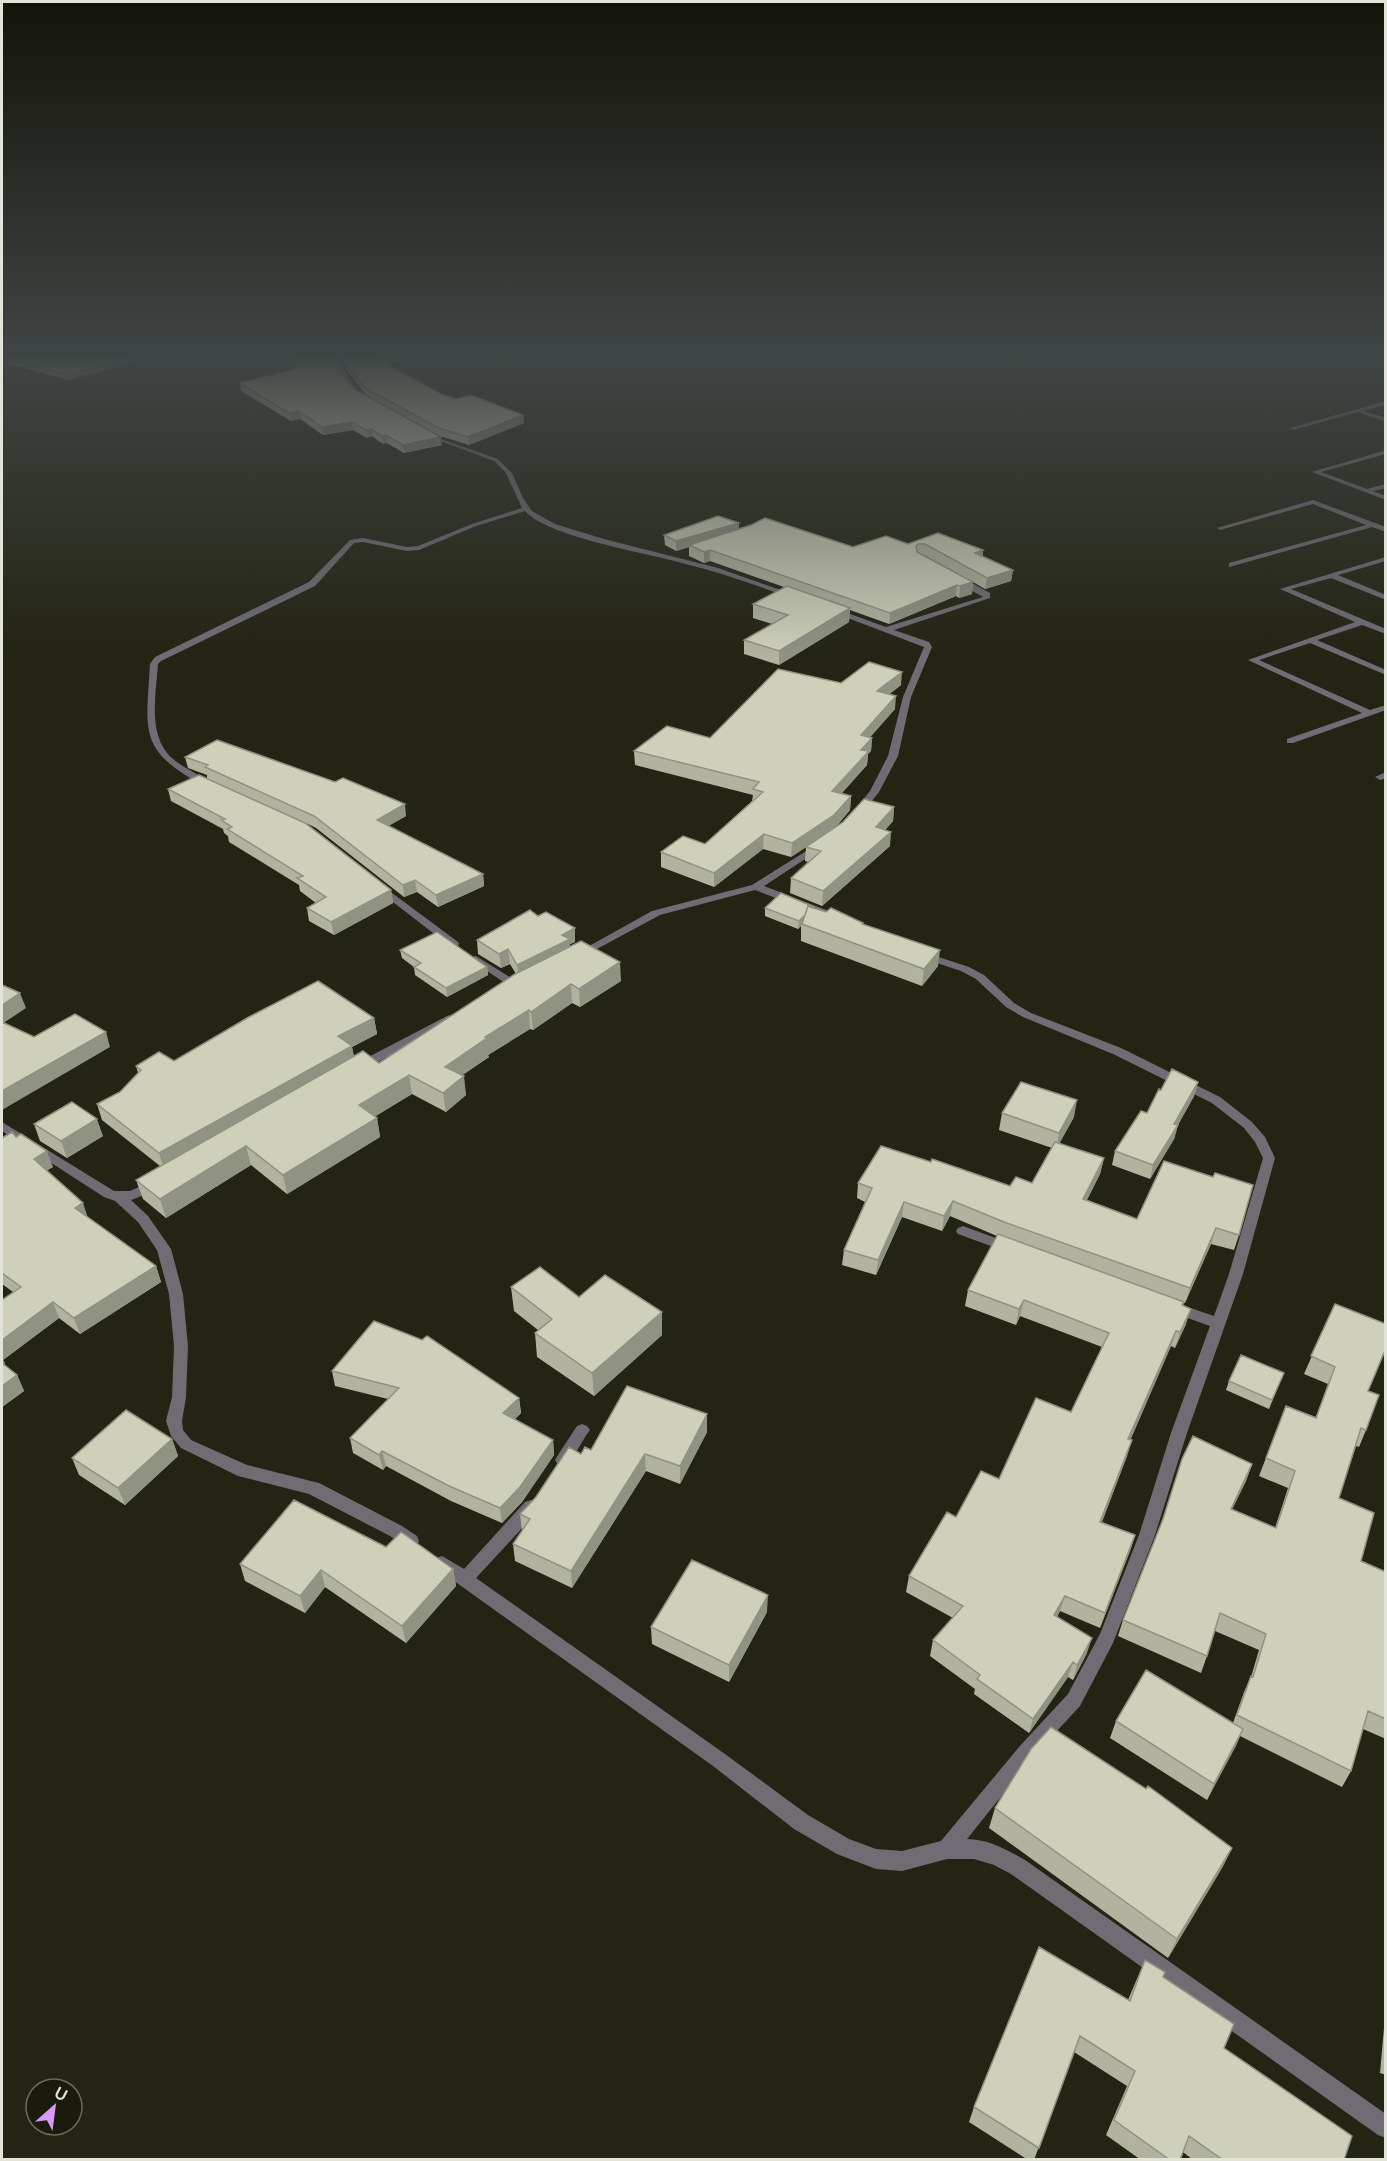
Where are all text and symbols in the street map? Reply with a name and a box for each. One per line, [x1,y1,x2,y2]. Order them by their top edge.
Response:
north arrow [24,2077,84,2137]
text: U [52,2082,71,2104]

